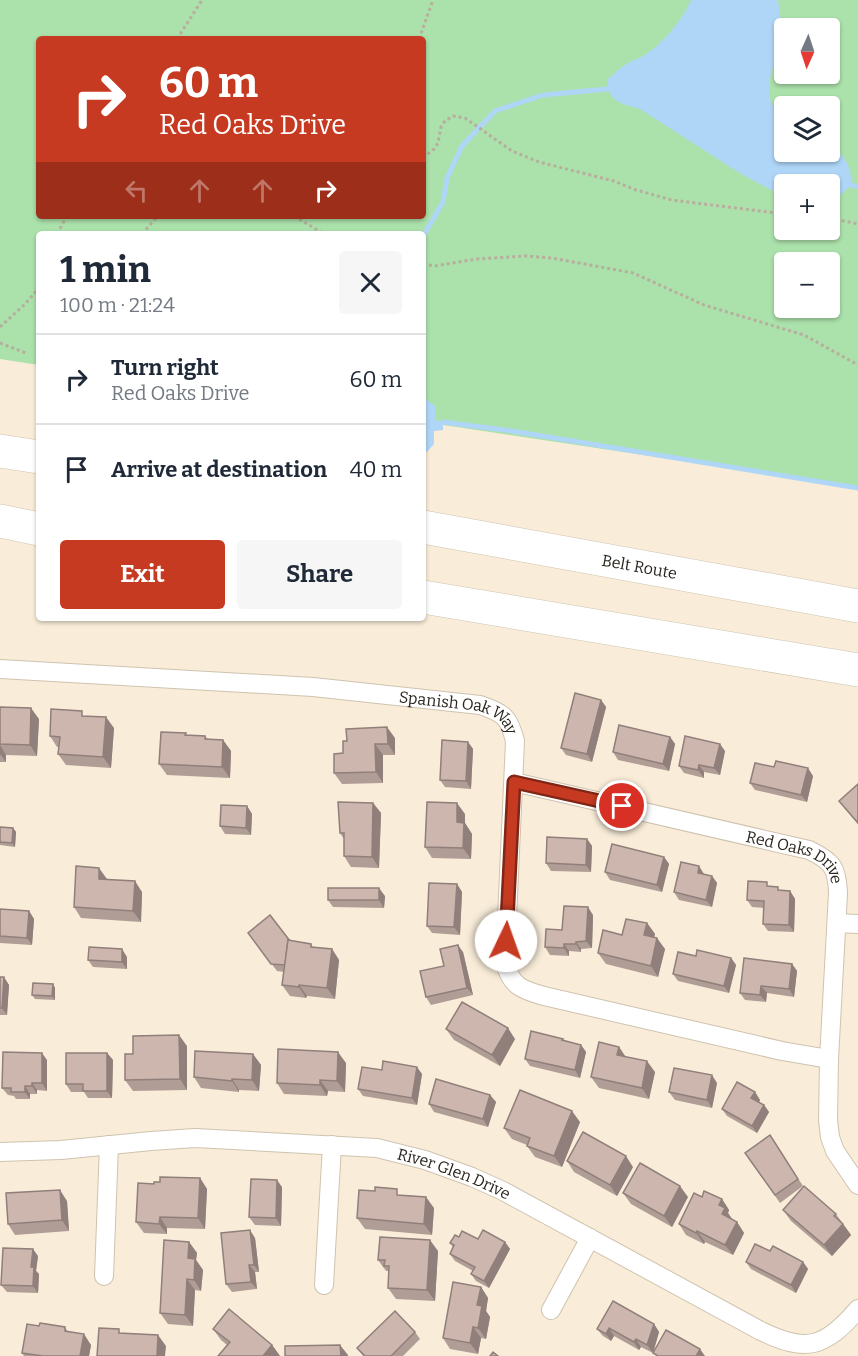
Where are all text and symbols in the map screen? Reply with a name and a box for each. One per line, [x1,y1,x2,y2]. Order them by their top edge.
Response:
north arrow [774,18,840,84]
map controls [774,18,840,318]
text: 60 m [159,58,258,108]
icon: right [60,60,138,138]
button: layers [774,96,840,162]
text: Red Oaks Drive [159,109,346,141]
icon: left [120,174,153,207]
icon: ahead [183,174,216,207]
icon: ahead [246,174,279,207]
icon: right [309,174,342,207]
button: + [774,174,840,240]
text: 1 min [60,248,151,292]
button: close [339,251,402,314]
button: − [774,252,840,318]
text: 100 m · 21:24 [60,293,175,317]
text: Turn right [111,354,219,381]
icon: right [60,363,93,396]
text: 60 m [350,366,402,393]
text: Red Oaks Drive [111,381,250,405]
icon: arrive [60,453,93,486]
text: Arrive at destination [111,456,327,483]
text: 40 m [350,456,402,483]
button: Exit [60,540,225,609]
button: Share [237,540,402,609]
street label: Belt Route [600,551,679,583]
street label: Spanish Oak Way [398,687,522,737]
pin [596,780,647,831]
icon: arrive [605,789,638,822]
street label: Red Oaks Drive [744,827,846,885]
position arrow [474,909,538,973]
street label: River Glen Drive [395,1144,514,1203]

